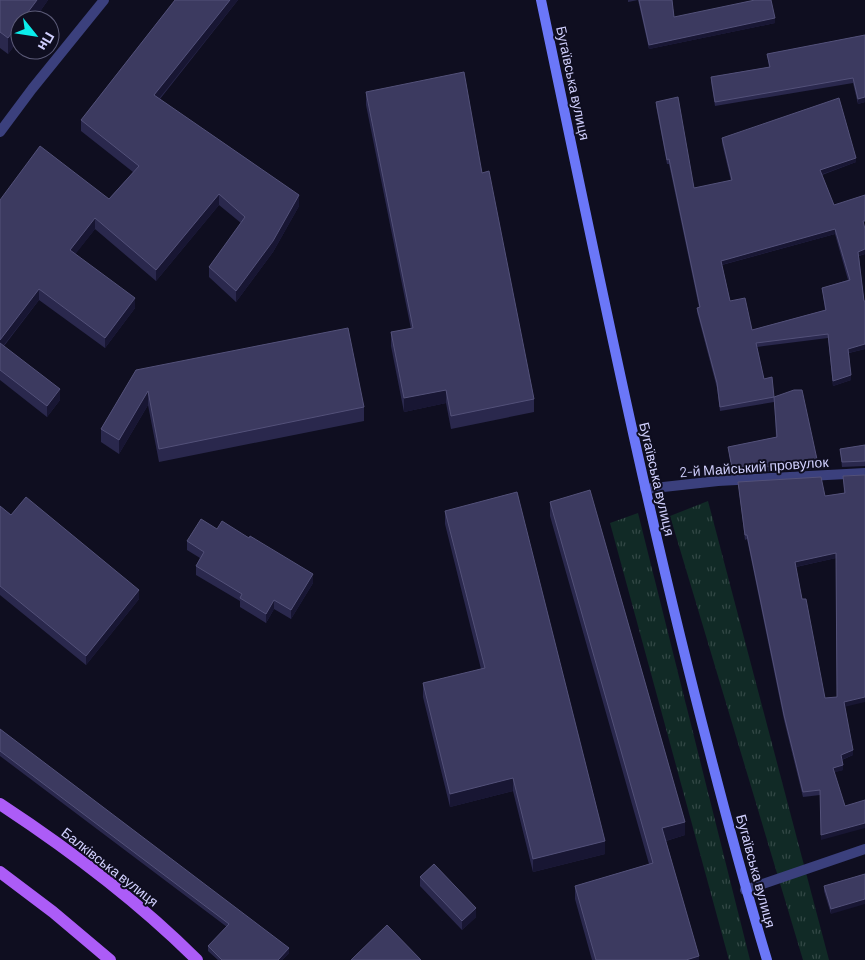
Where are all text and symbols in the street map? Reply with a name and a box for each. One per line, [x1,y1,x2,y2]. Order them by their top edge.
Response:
north arrow [10,10,60,60]
street label: Бугаївська вулиця [553,24,594,142]
text: Пн [35,29,59,54]
street label: Бугаївська вулиця [636,420,679,537]
street label: 2-й Майський провулок [679,453,830,480]
street label: Бугаївська вулиця [733,812,780,929]
street label: Балківська вулиця [58,823,162,910]

